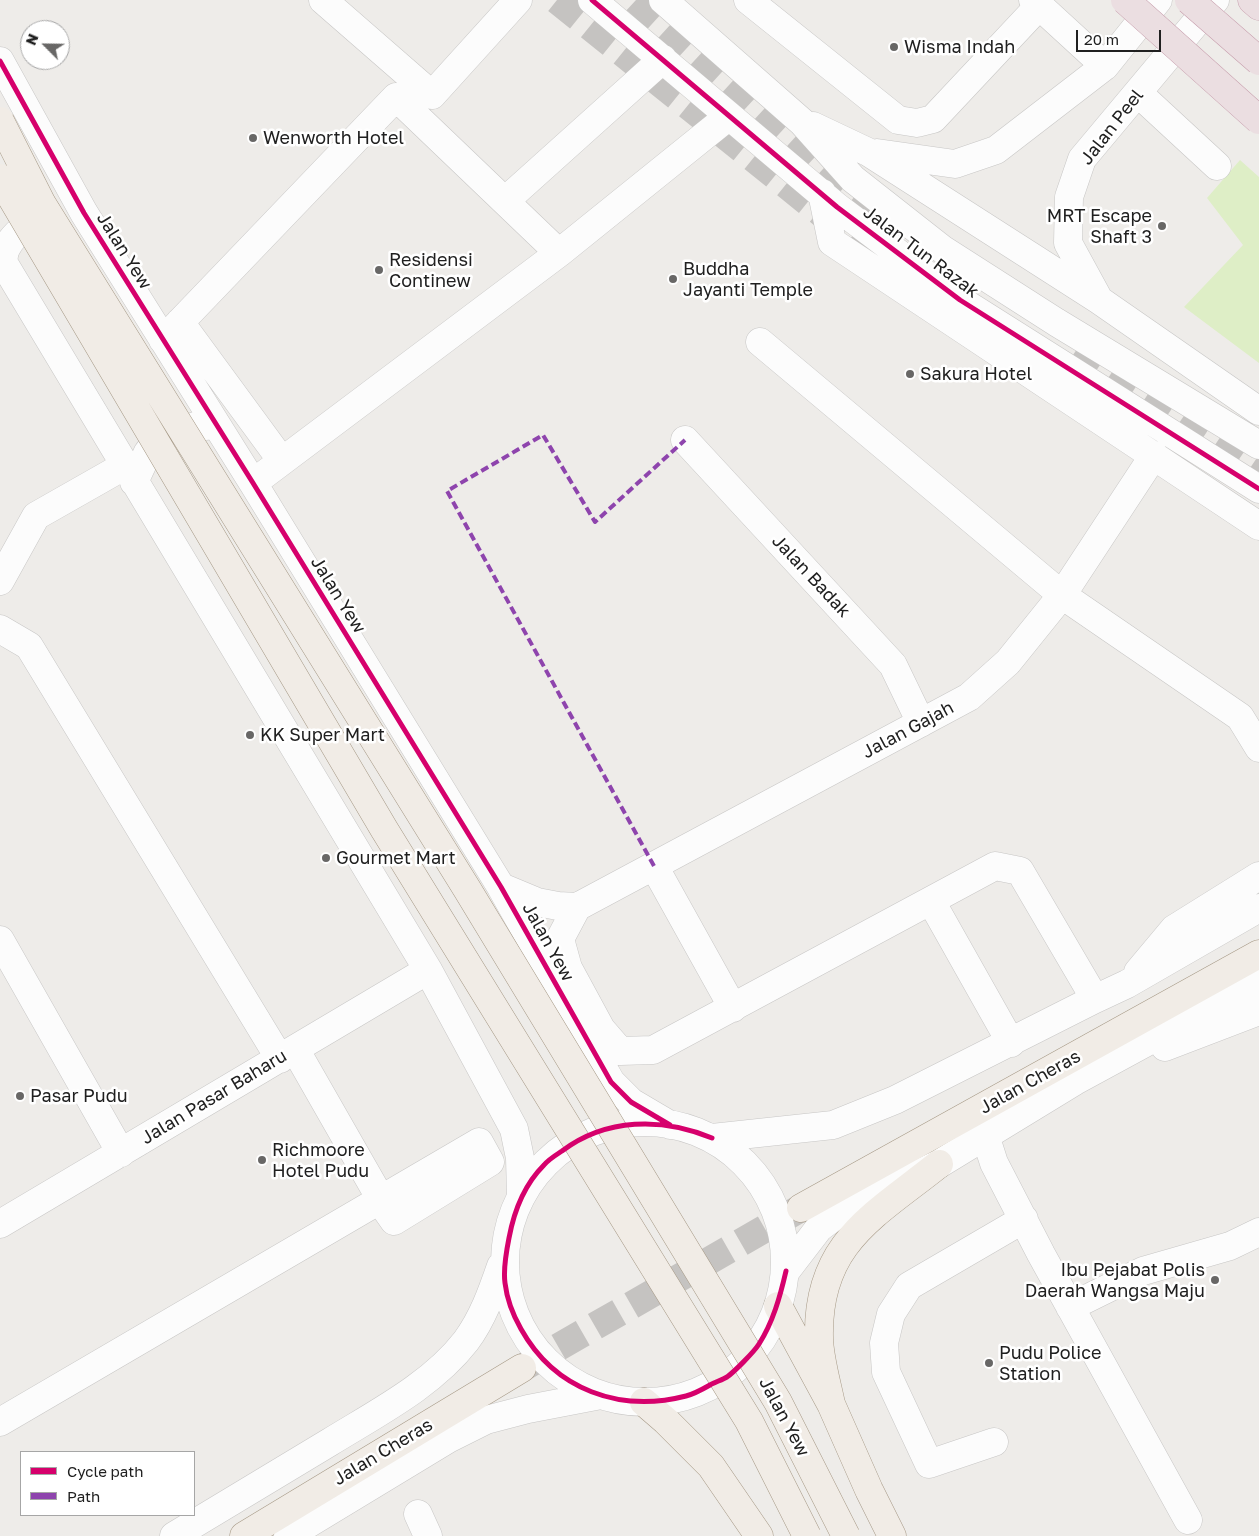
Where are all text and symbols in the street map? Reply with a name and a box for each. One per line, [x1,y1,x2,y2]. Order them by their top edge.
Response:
north arrow [20,20,70,70]
scale bar [1079,20,1164,52]
text: 20 m [1084,30,1119,48]
text: N [22,31,42,48]
place label: Wisma Indah [904,36,1015,58]
marker: Wisma Indah [888,41,900,53]
street label: Jalan Peel [1076,85,1148,169]
place label: Wenworth Hotel [263,127,404,149]
marker: Wenworth Hotel [247,132,259,144]
street label: Jalan Tun Razak [859,201,983,303]
place label: MRT Escape Shaft 3 [1047,205,1152,248]
street label: Jalan Yew [92,209,156,293]
marker: MRT Escape Shaft 3 [1156,220,1168,232]
place label: Residensi Continew [389,249,473,292]
place label: Buddha Jayanti Temple [683,258,813,300]
marker: Residensi Continew [373,264,385,276]
marker: Buddha Jayanti Temple [667,273,679,285]
place label: Sakura Hotel [920,363,1032,385]
marker: Sakura Hotel [904,368,916,380]
street label: Jalan Badak [767,530,855,622]
street label: Jalan Yew [306,553,370,637]
street label: Jalan Gajah [859,697,957,763]
place label: KK Super Mart [260,724,385,746]
marker: KK Super Mart [244,729,256,741]
place label: Gourmet Mart [336,847,456,869]
marker: Gourmet Mart [320,852,332,864]
street label: Jalan Yew [518,899,578,985]
street label: Jalan Pasar Baharu [137,1045,291,1149]
street label: Jalan Cheras [976,1045,1084,1119]
place label: Pasar Pudu [30,1085,128,1107]
marker: Pasar Pudu [14,1090,26,1102]
place label: Richmoore Hotel Pudu [272,1139,369,1182]
marker: Richmoore Hotel Pudu [256,1154,268,1166]
place label: Ibu Pejabat Polis Daerah Wangsa Maju [1025,1259,1205,1302]
marker: Ibu Pejabat Polis Daerah Wangsa Maju [1209,1274,1221,1286]
place label: Pudu Police Station [999,1342,1101,1385]
marker: Pudu Police Station [983,1357,995,1369]
street label: Jalan Yew [754,1374,814,1460]
street label: Jalan Cheras [329,1414,437,1490]
legend [20,1451,195,1516]
text: Cycle path [67,1462,143,1480]
text: Path [67,1487,100,1505]

